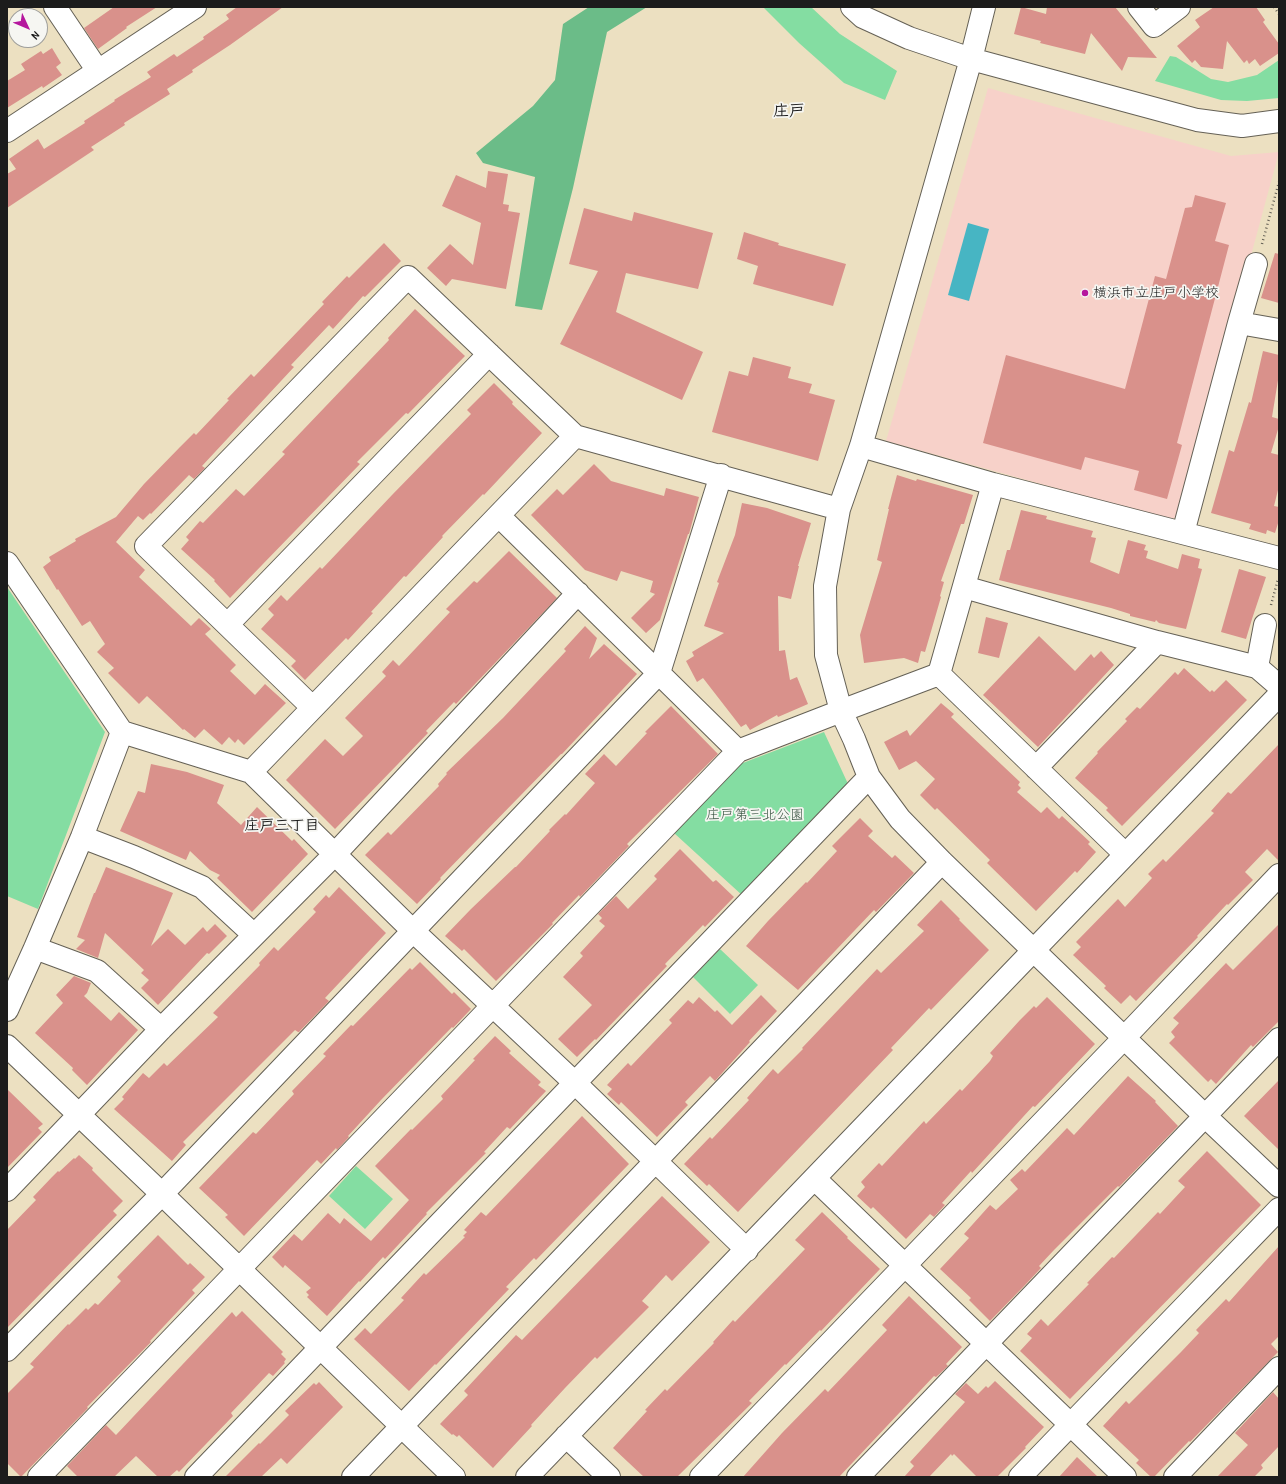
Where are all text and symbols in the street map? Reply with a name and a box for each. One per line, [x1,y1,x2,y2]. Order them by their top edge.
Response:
north arrow [8,8,48,48]
text: N [29,29,43,43]
district label: 庄戸 [773,102,805,122]
place label: 横浜市立庄戸小学校 [1093,285,1219,301]
marker: 横浜市立庄戸小学校 [1080,288,1090,298]
park label: 庄戸第三北公園 [706,807,804,823]
district label: 庄戸三丁目 [245,817,319,835]

